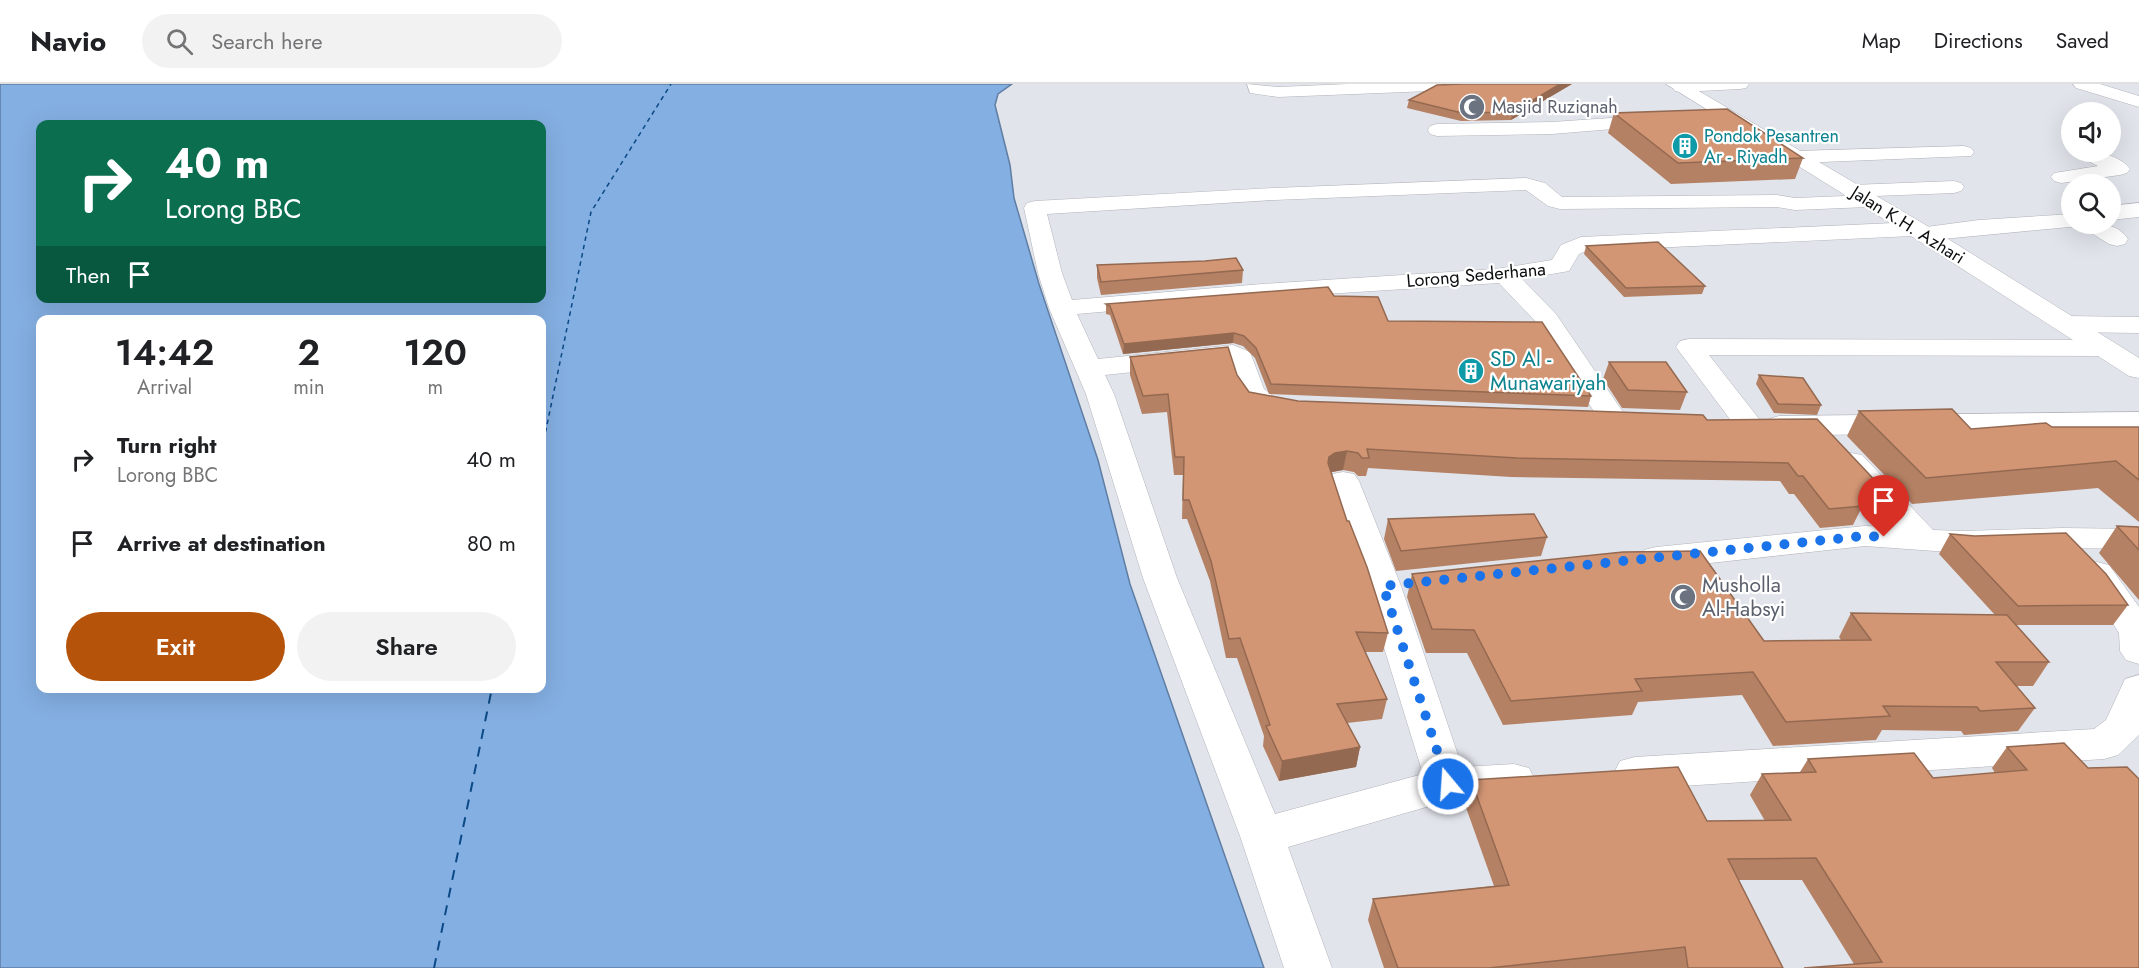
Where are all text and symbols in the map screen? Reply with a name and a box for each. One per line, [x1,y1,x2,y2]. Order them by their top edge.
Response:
search box [142,14,562,68]
text: Navio [30,21,106,62]
icon: search [163,25,196,58]
text: Search here [211,25,322,57]
text: Map [1862,26,1901,56]
text: Directions [1934,26,2023,56]
text: Saved [2056,26,2109,56]
mosque icon: Masjid Ruziqnah [1457,92,1487,122]
place label: Masjid Ruziqnah [1492,94,1618,120]
map controls [2061,102,2121,234]
button: sound [2061,102,2121,162]
place label: Pondok Pesantren Ar - Riyadh [1704,123,1839,170]
building icon: Pondok Pesantren Ar - Riyadh [1670,131,1700,161]
text: 40 m [165,133,269,194]
icon: right [66,144,144,222]
button: search [2061,174,2121,234]
street label: Jalan K.H. Azhari [1844,178,1970,270]
text: Lorong BBC [165,189,302,228]
street label: Lorong Sederhana [1405,256,1547,294]
icon: arrive [123,258,156,291]
text: Then [66,259,111,291]
text: 14:42 [115,326,214,378]
text: 2 [298,326,320,378]
text: 120 [404,326,467,378]
place label: SD Al - Munawariyah [1490,344,1606,398]
building icon: SD Al - Munawariyah [1456,356,1486,386]
text: Arrival [137,373,192,402]
text: min [293,373,325,402]
text: m [427,373,443,402]
text: Turn right [117,429,217,461]
icon: right [66,443,99,476]
text: 40 m [466,443,516,475]
text: Lorong BBC [117,461,218,490]
pin [1858,475,1909,537]
icon: arrive [1867,484,1900,517]
icon: arrive [66,527,99,560]
text: Arrive at destination [117,527,326,559]
text: 80 m [467,527,516,559]
place label: Musholla Al-Habsyi [1702,570,1785,624]
mosque icon: Musholla Al-Habsyi [1668,582,1698,612]
button: Exit [66,612,285,681]
button: Share [297,612,516,681]
position arrow [1416,752,1480,816]

